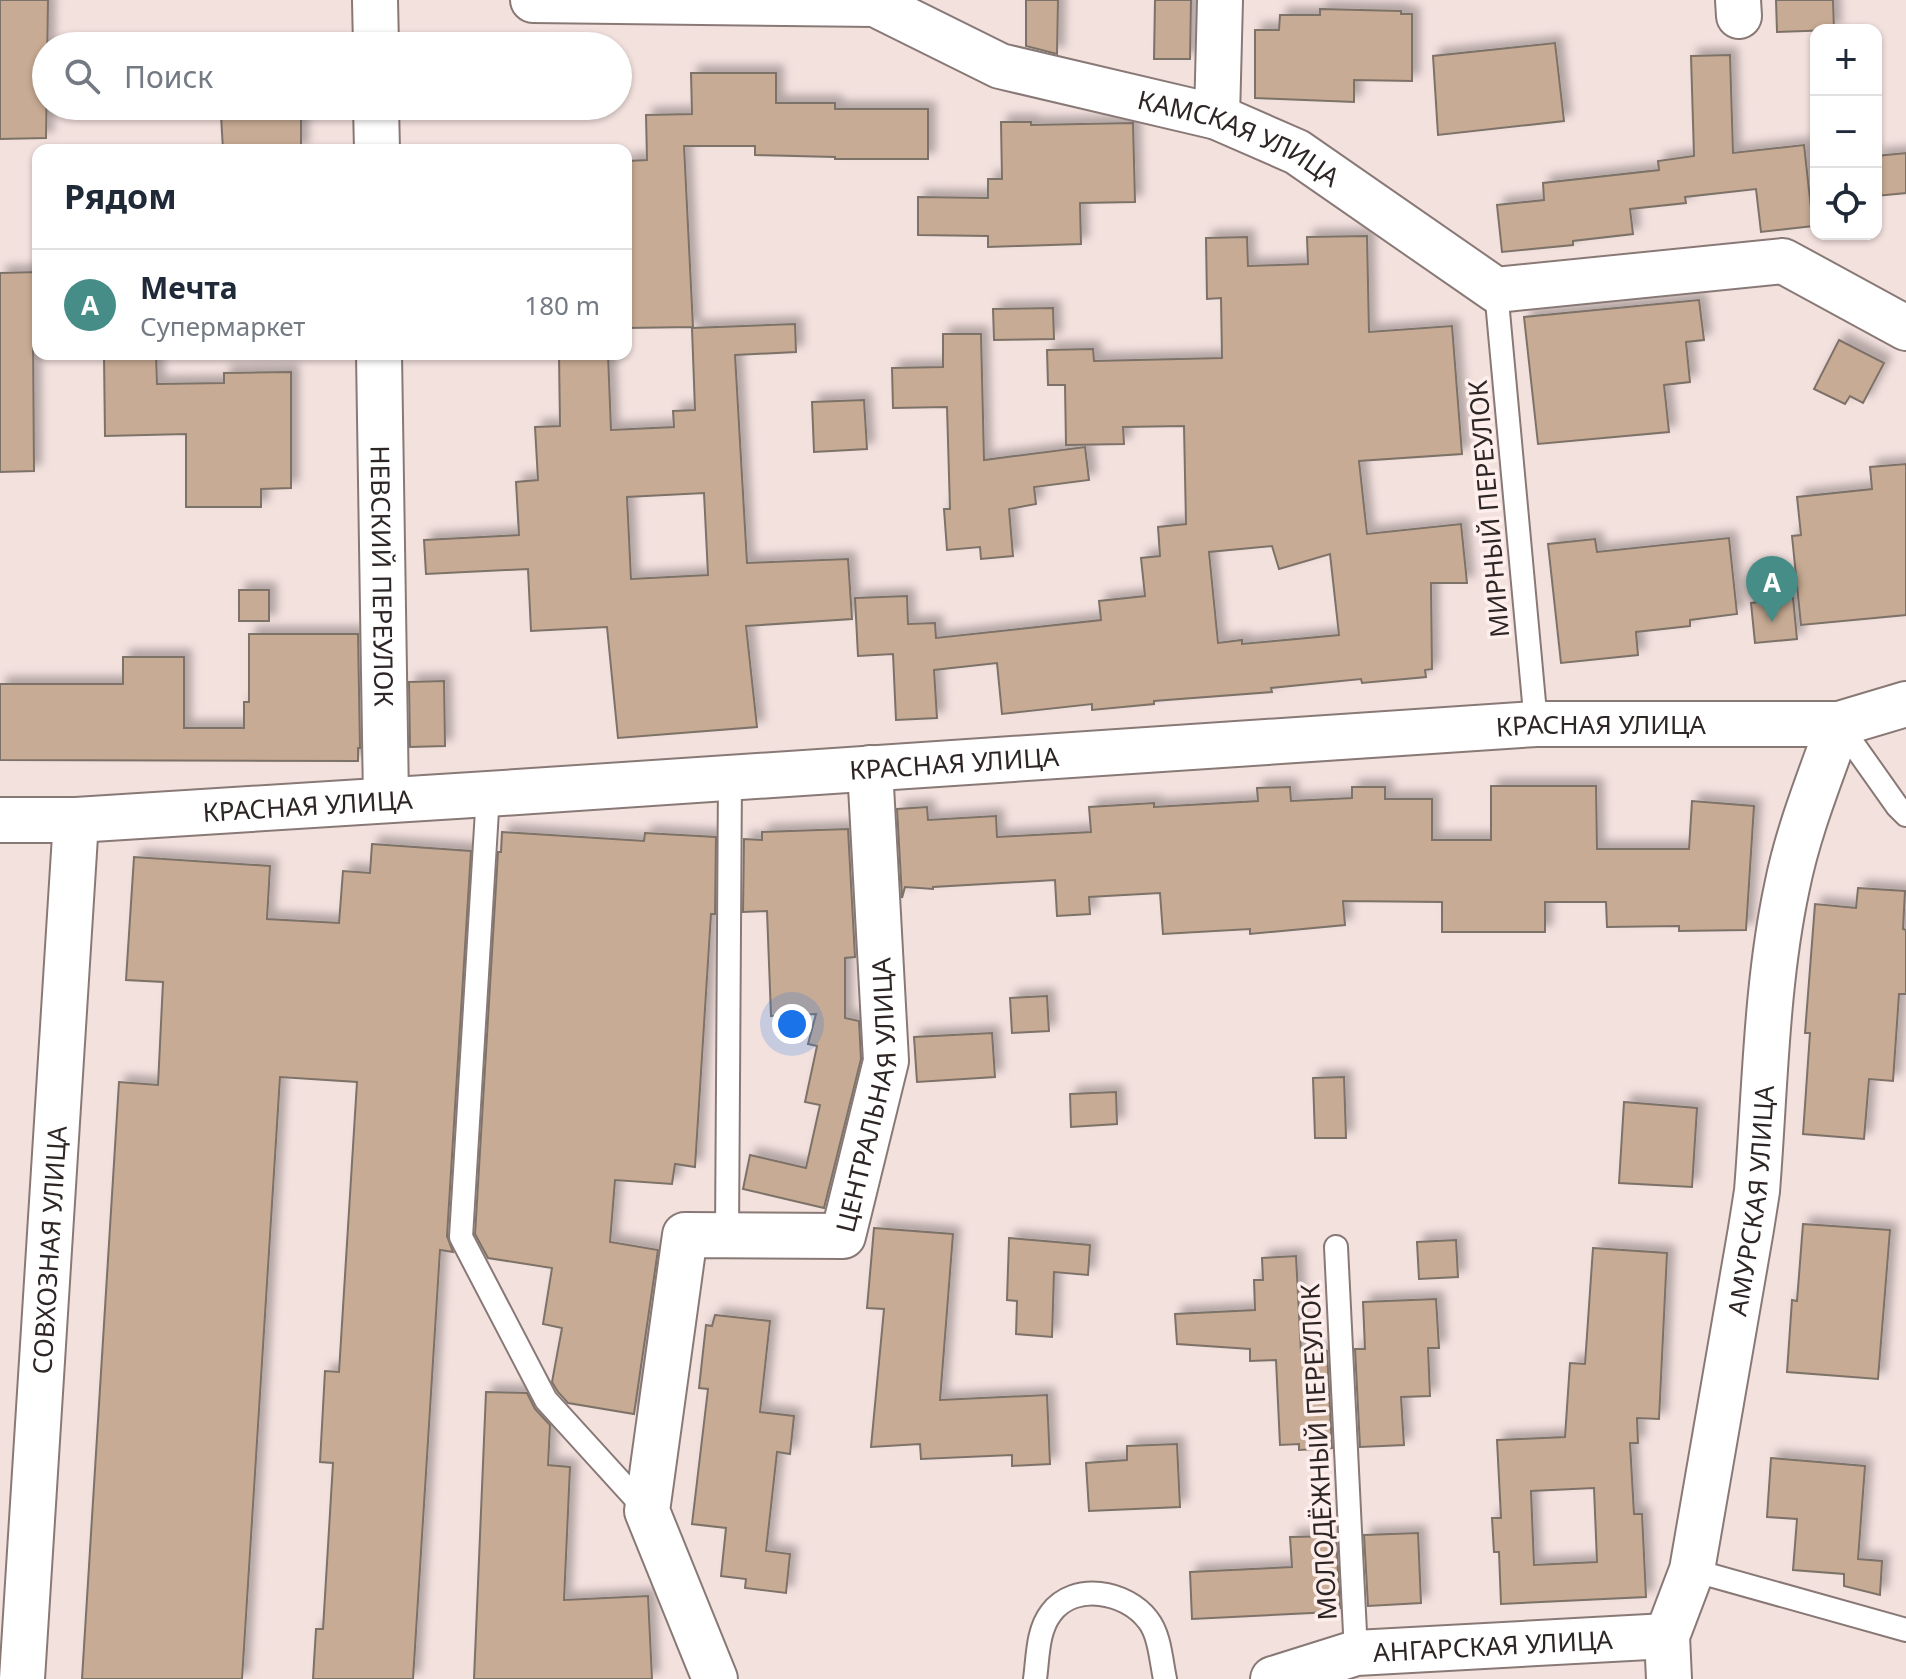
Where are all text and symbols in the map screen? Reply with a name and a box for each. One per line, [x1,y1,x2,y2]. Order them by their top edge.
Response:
map controls [1810,24,1882,240]
button: + [1810,24,1882,96]
search box [32,32,632,120]
icon: search [60,54,104,98]
text: Поиск [124,56,213,97]
street label: КАМСКАЯ УЛИЦА [1134,81,1347,195]
button: − [1810,96,1882,168]
button: locate [1810,168,1882,240]
text: Рядом [64,173,177,219]
text: Мечта [140,267,238,308]
text: A [81,287,99,323]
text: 180 m [524,287,600,323]
text: Супермаркет [140,308,305,344]
street label: МИРНЫЙ ПЕРЕУЛОК [1459,379,1517,639]
street label: НЕВСКИЙ ПЕРЕУЛОК [362,445,403,707]
pin: A [1746,556,1798,622]
street label: КРАСНАЯ УЛИЦА [1495,706,1706,745]
street label: КРАСНАЯ УЛИЦА [848,738,1061,788]
street label: КРАСНАЯ УЛИЦА [202,781,414,830]
street label: ЦЕНТРАЛЬНАЯ УЛИЦА [827,956,904,1236]
your location [772,1004,812,1044]
street label: АМУРСКАЯ УЛИЦА [1718,1084,1782,1319]
street label: СОВХОЗНАЯ УЛИЦА [23,1124,75,1375]
street label: МОЛОДЁЖНЫЙ ПЕРЕУЛОК [1291,1283,1345,1621]
street label: АНГАРСКАЯ УЛИЦА [1372,1621,1614,1670]

